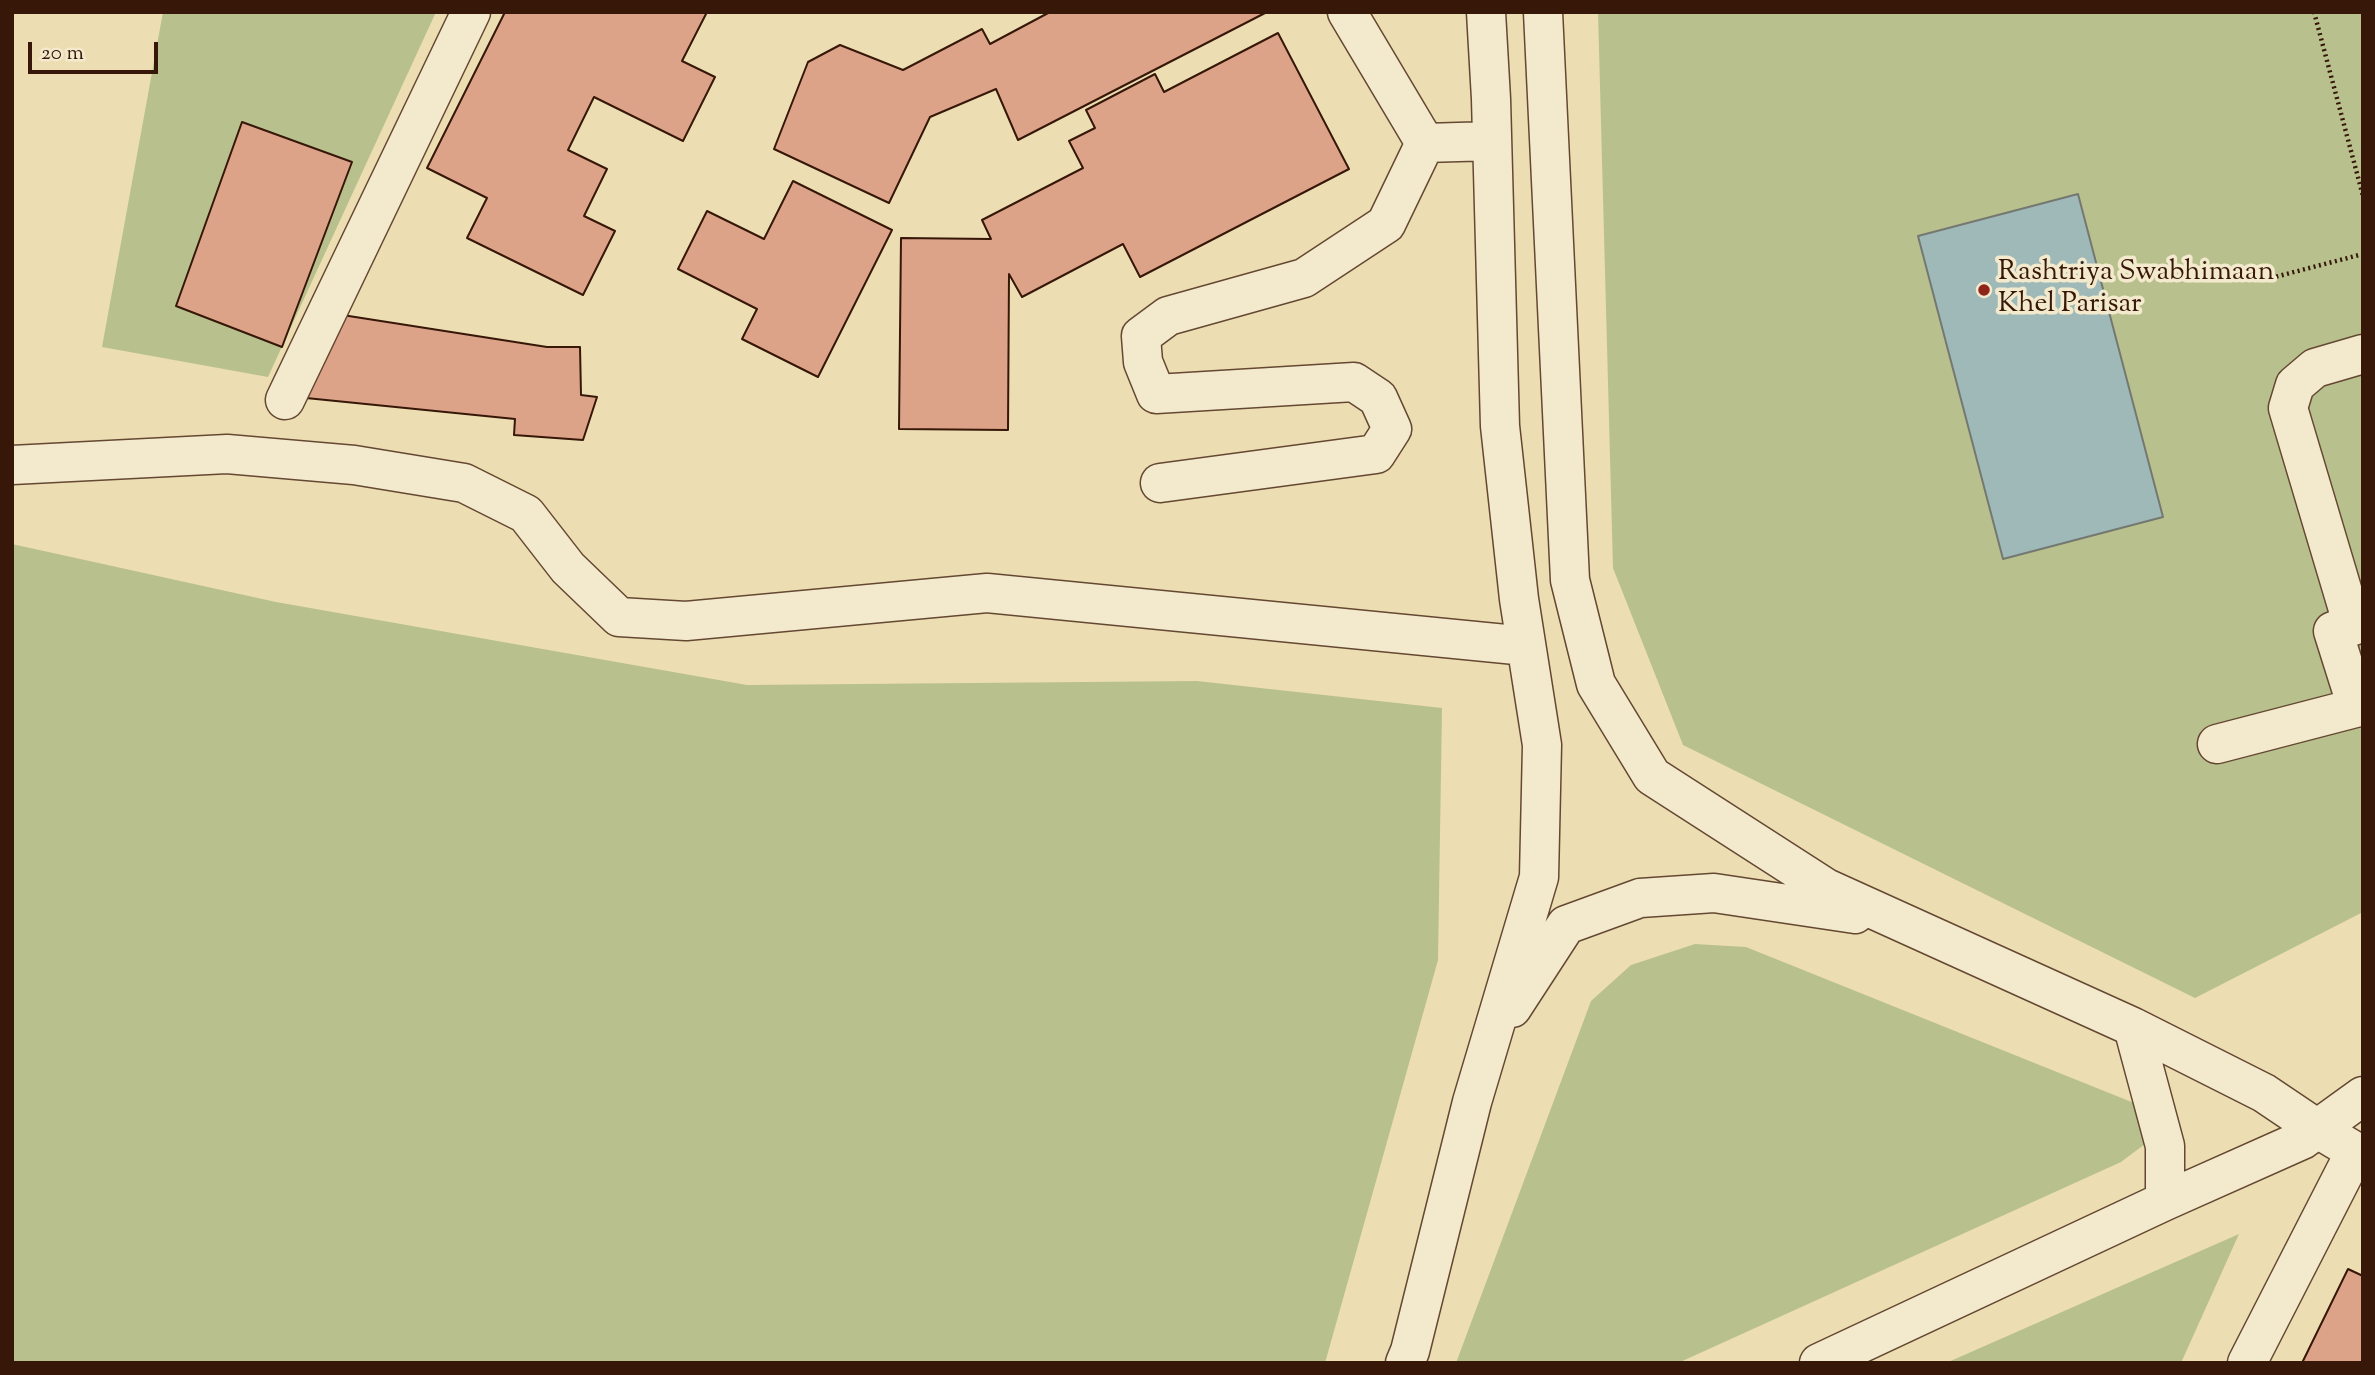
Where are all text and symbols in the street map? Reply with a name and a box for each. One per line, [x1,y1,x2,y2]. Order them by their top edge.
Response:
scale bar [32,28,161,72]
text: 20 m [41,39,84,69]
place label: Rashtriya Swabhimaan Khel Parisar [1998,257,2274,323]
marker: Rashtriya Swabhimaan Khel Parisar [1976,282,1992,298]

